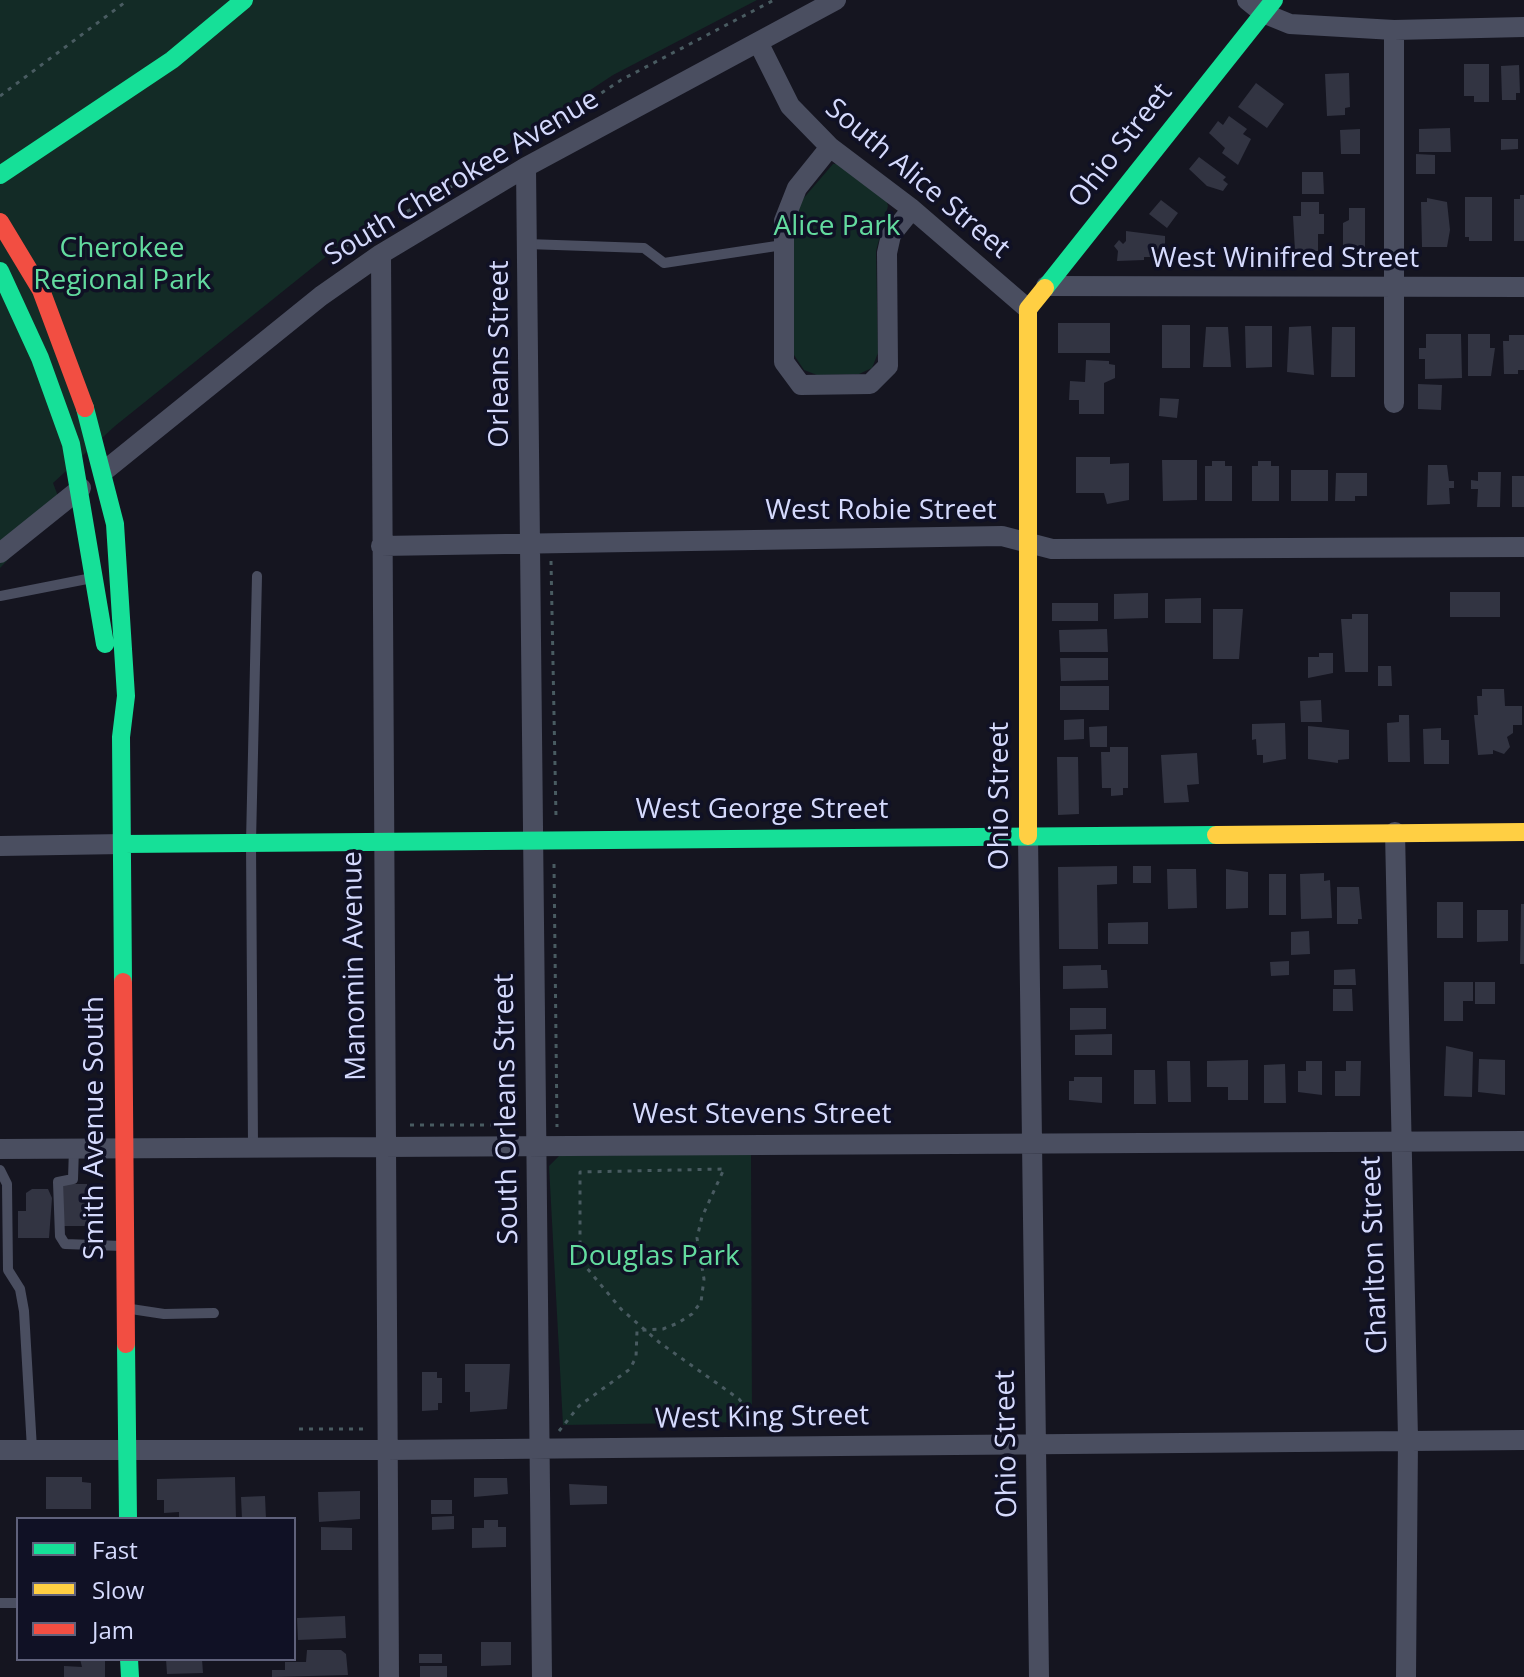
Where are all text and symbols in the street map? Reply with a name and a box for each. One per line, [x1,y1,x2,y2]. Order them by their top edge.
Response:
street label: Ohio Street [1062,77,1180,215]
street label: South Cherokee Avenue [319,83,605,273]
street label: South Alice Street [818,92,1016,266]
park label: Alice Park [774,210,900,244]
park label: Cherokee Regional Park [33,232,211,298]
street label: West Winifred Street [1151,242,1419,276]
street label: Orleans Street [483,260,517,448]
street label: West Robie Street [765,494,997,528]
street label: Ohio Street [983,722,1017,870]
street label: West George Street [636,793,888,827]
street label: Manomin Avenue [336,851,374,1081]
street label: South Orleans Street [488,973,526,1245]
street label: Smith Avenue South [78,996,112,1260]
street label: West Stevens Street [633,1098,891,1132]
street label: Charlton Street [1355,1155,1395,1355]
park label: Douglas Park [568,1240,740,1274]
street label: Ohio Street [989,1370,1025,1518]
street label: West King Street [655,1399,869,1437]
legend [16,1517,296,1661]
text: Fast [92,1533,138,1566]
text: Slow [92,1573,144,1606]
text: Jam [92,1613,134,1646]

